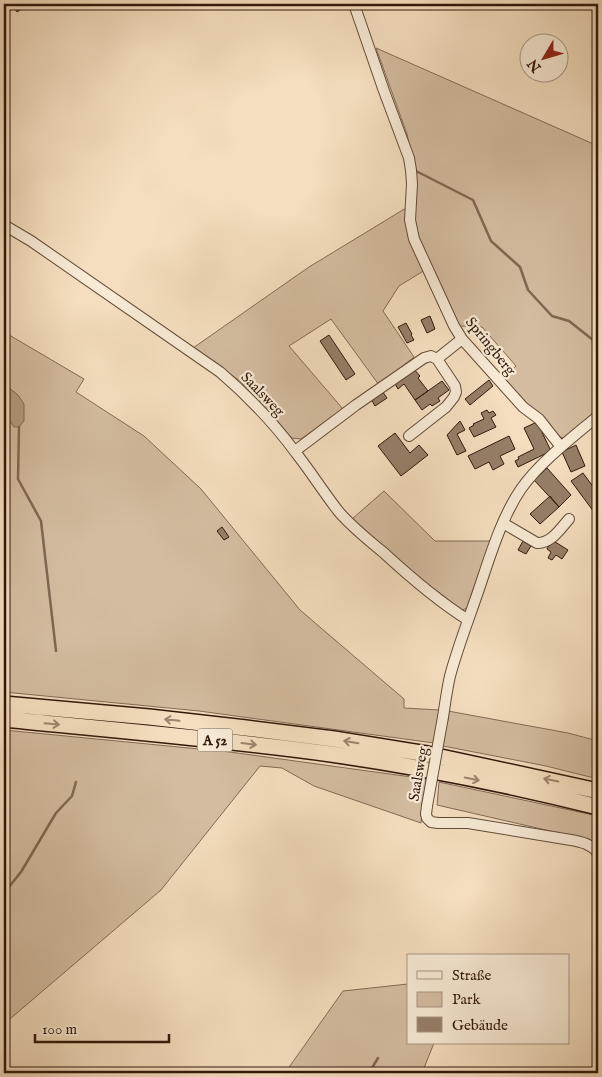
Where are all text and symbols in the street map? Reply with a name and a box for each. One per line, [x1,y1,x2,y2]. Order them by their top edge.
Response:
north arrow [520,32,570,82]
text: N [524,55,546,76]
street label: Springberg [461,313,521,380]
street label: Saalsweg [237,368,289,421]
one-way arrow [165,715,181,725]
one-way arrow [44,719,60,729]
road number: A 52 [198,728,232,752]
one-way arrow [343,737,359,747]
one-way arrow [240,739,256,749]
street label: Saalsweg [404,745,433,803]
one-way arrow [464,775,480,784]
one-way arrow [543,775,559,784]
legend [407,954,570,1044]
text: Straße [452,966,492,985]
text: Park [452,990,482,1009]
scale bar [35,1012,169,1044]
text: Gebäude [452,1016,508,1035]
text: 100 m [42,1020,78,1039]

